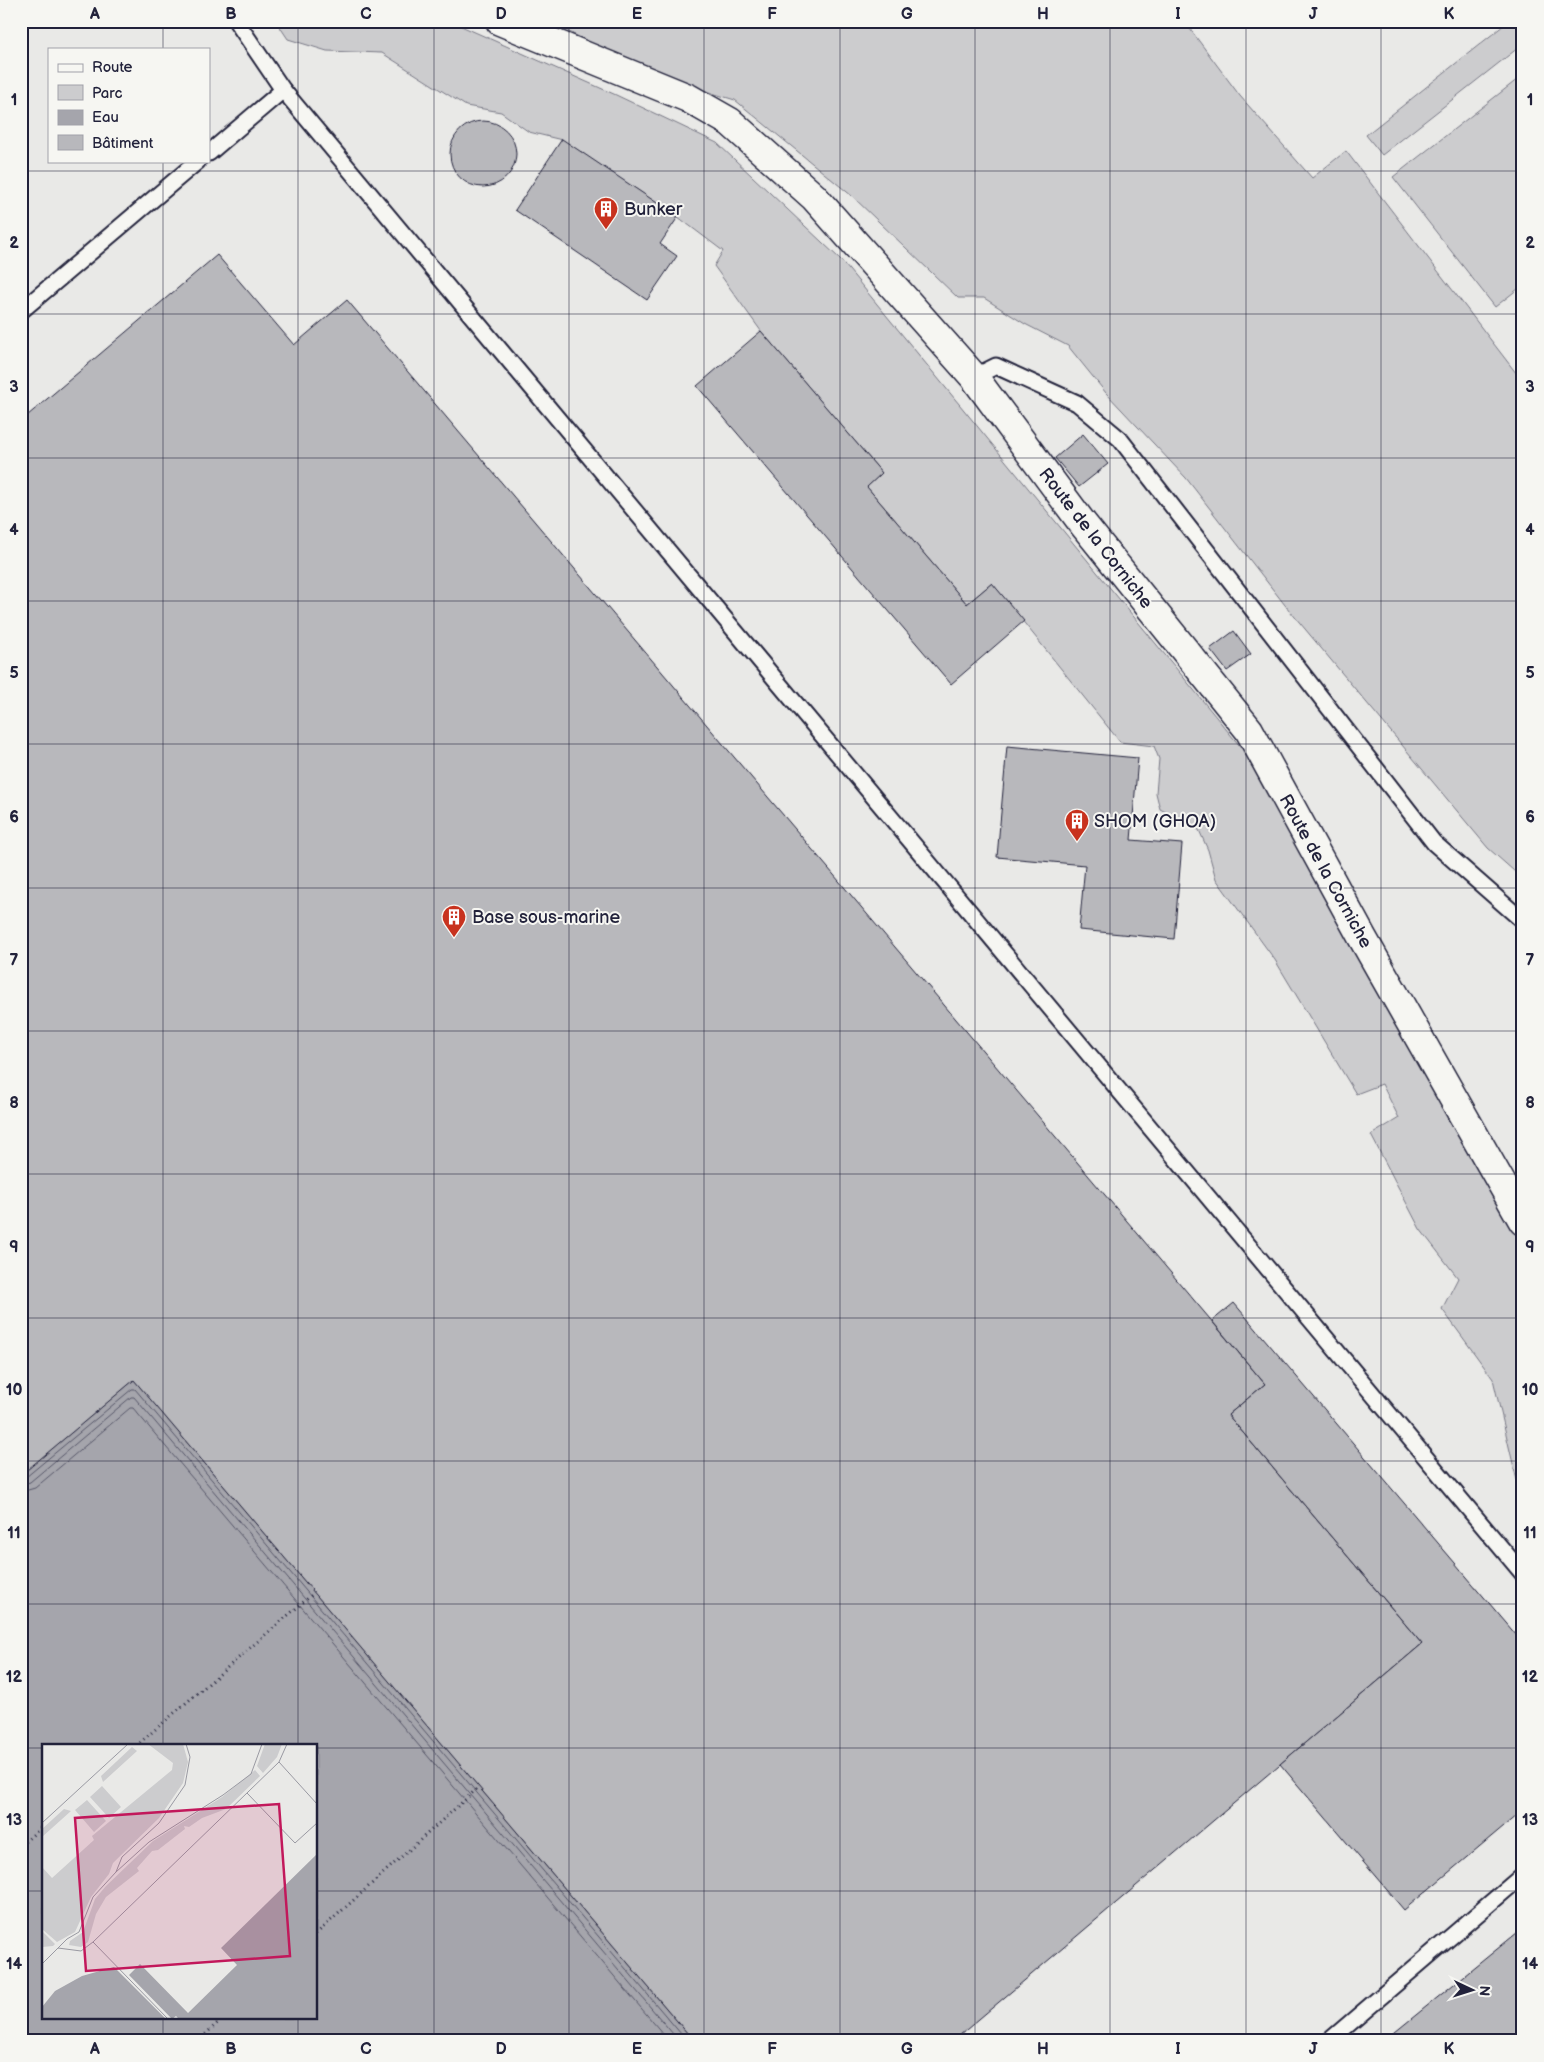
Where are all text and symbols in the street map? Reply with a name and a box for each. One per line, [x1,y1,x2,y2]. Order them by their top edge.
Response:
text: A [89,5,100,24]
text: B [225,5,237,24]
text: C [360,5,372,24]
text: D [495,5,507,24]
text: E [632,5,642,24]
text: F [767,5,777,24]
text: G [901,5,913,24]
text: H [1037,5,1049,24]
text: I [1175,5,1181,24]
text: J [1309,5,1318,24]
text: K [1444,5,1455,24]
legend [48,48,210,162]
text: Route [92,58,133,77]
text: Parc [92,84,122,103]
text: 1 [11,91,17,110]
text: 1 [1527,91,1533,110]
text: Eau [92,108,119,127]
text: Bâtiment [92,134,154,153]
building icon: Bunker [593,196,619,230]
place label: Bunker [624,199,683,220]
text: 2 [9,234,19,253]
text: 2 [1525,234,1535,253]
text: 3 [9,378,19,397]
text: 3 [1525,378,1535,397]
street label: Route de la Corniche [1034,464,1157,613]
text: 4 [9,521,19,540]
text: 4 [1525,521,1535,540]
text: 5 [9,664,19,683]
text: 5 [1525,664,1535,683]
street label: Route de la Corniche [1275,791,1377,952]
text: 6 [9,808,19,827]
building icon: SHOM (GHOA) [1064,808,1090,842]
text: 6 [1525,808,1535,827]
place label: SHOM (GHOA) [1094,811,1216,832]
building icon: Base sous-marine [441,904,467,938]
place label: Base sous-marine [472,907,620,928]
text: 7 [10,951,19,970]
text: 7 [1526,951,1535,970]
text: 8 [9,1094,19,1113]
text: 8 [1525,1094,1535,1113]
text: 9 [9,1238,19,1257]
text: 9 [1525,1238,1535,1257]
text: 10 [6,1381,22,1400]
text: 10 [1522,1381,1538,1400]
text: 11 [7,1524,21,1543]
text: 11 [1523,1524,1537,1543]
text: 12 [6,1668,23,1687]
text: 12 [1522,1668,1539,1687]
inset map [42,1744,318,2020]
text: 13 [6,1811,22,1830]
text: 13 [1522,1811,1538,1830]
text: 14 [6,1955,23,1974]
text: 14 [1522,1955,1539,1974]
north arrow [1446,1964,1496,2014]
text: N [1476,1985,1493,1997]
text: A [89,2040,100,2059]
text: B [225,2040,237,2059]
text: C [360,2040,372,2059]
text: D [495,2040,507,2059]
text: E [632,2040,642,2059]
text: F [767,2040,777,2059]
text: G [901,2040,913,2059]
text: H [1037,2040,1049,2059]
text: I [1175,2040,1181,2059]
text: J [1309,2040,1318,2059]
text: K [1444,2040,1455,2059]

